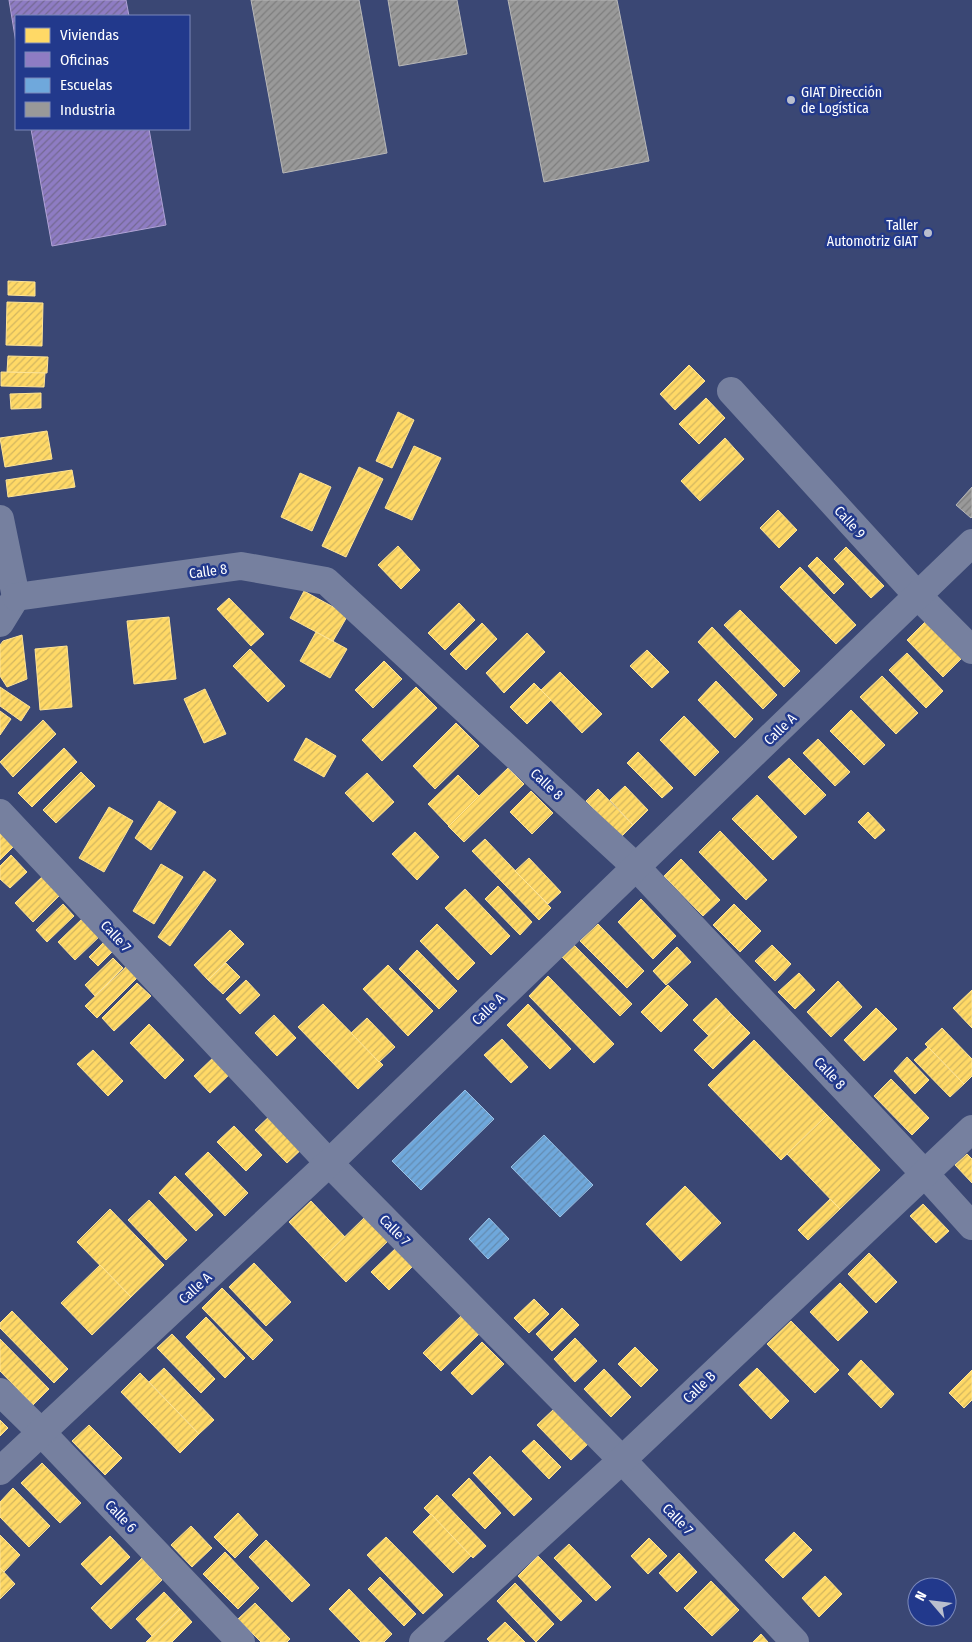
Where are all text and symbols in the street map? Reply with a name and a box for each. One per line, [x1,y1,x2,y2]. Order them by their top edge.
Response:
legend [15,15,190,130]
text: Viviendas [60,26,119,44]
text: Oficinas [60,51,109,69]
text: Escuelas [60,76,112,94]
place label: GIAT Dirección de Logística [801,84,882,117]
marker: GIAT Dirección de Logística [785,94,797,106]
text: Industria [60,101,115,119]
place label: Taller Automotriz GIAT [827,217,919,250]
marker: Taller Automotriz GIAT [922,227,934,239]
street label: Calle 9 [831,503,869,542]
street label: Calle 8 [188,560,228,583]
street label: Calle A [761,709,801,749]
street label: Calle 8 [527,765,566,804]
street label: Calle 7 [97,917,135,956]
street label: Calle A [469,989,509,1029]
street label: Calle 8 [810,1054,849,1093]
street label: Calle 7 [376,1211,414,1250]
street label: Calle A [175,1269,216,1308]
street label: Calle B [679,1368,719,1407]
street label: Calle 6 [101,1497,140,1536]
street label: Calle 7 [659,1500,697,1539]
north arrow [907,1577,957,1627]
text: N [911,1588,930,1604]

